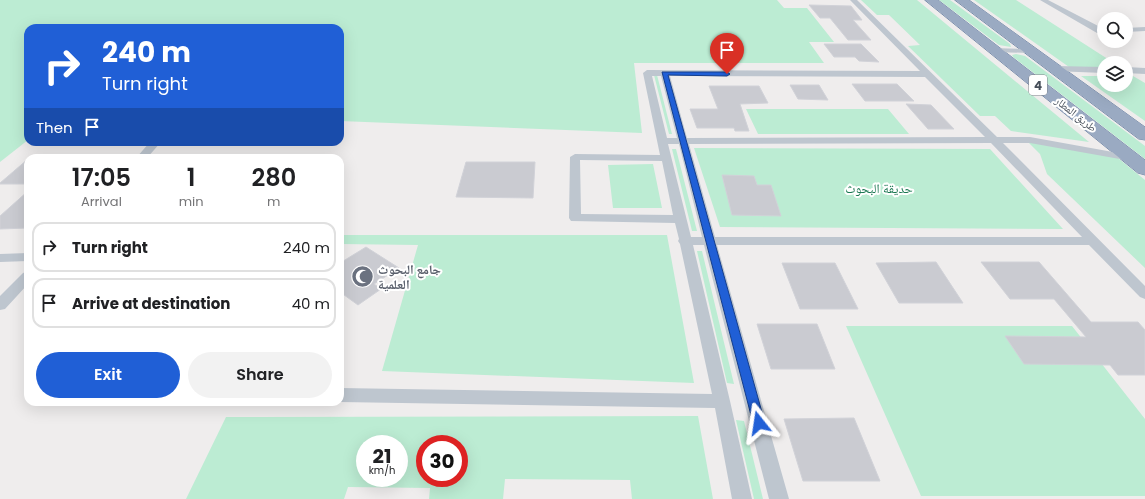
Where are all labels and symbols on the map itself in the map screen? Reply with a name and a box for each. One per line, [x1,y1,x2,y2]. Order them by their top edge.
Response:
pin [710,33,744,74]
road number: 4 [1029,75,1047,95]
street label: طريق المطار [1051,92,1100,135]
park label: حديقة البحوث [845,179,913,198]
place label: جامع البحوث العلمية [378,260,441,294]
mosque icon: جامع البحوث العلمية [350,263,376,289]
position arrow [738,402,780,444]
speed limit sign: 30 [416,435,468,487]

